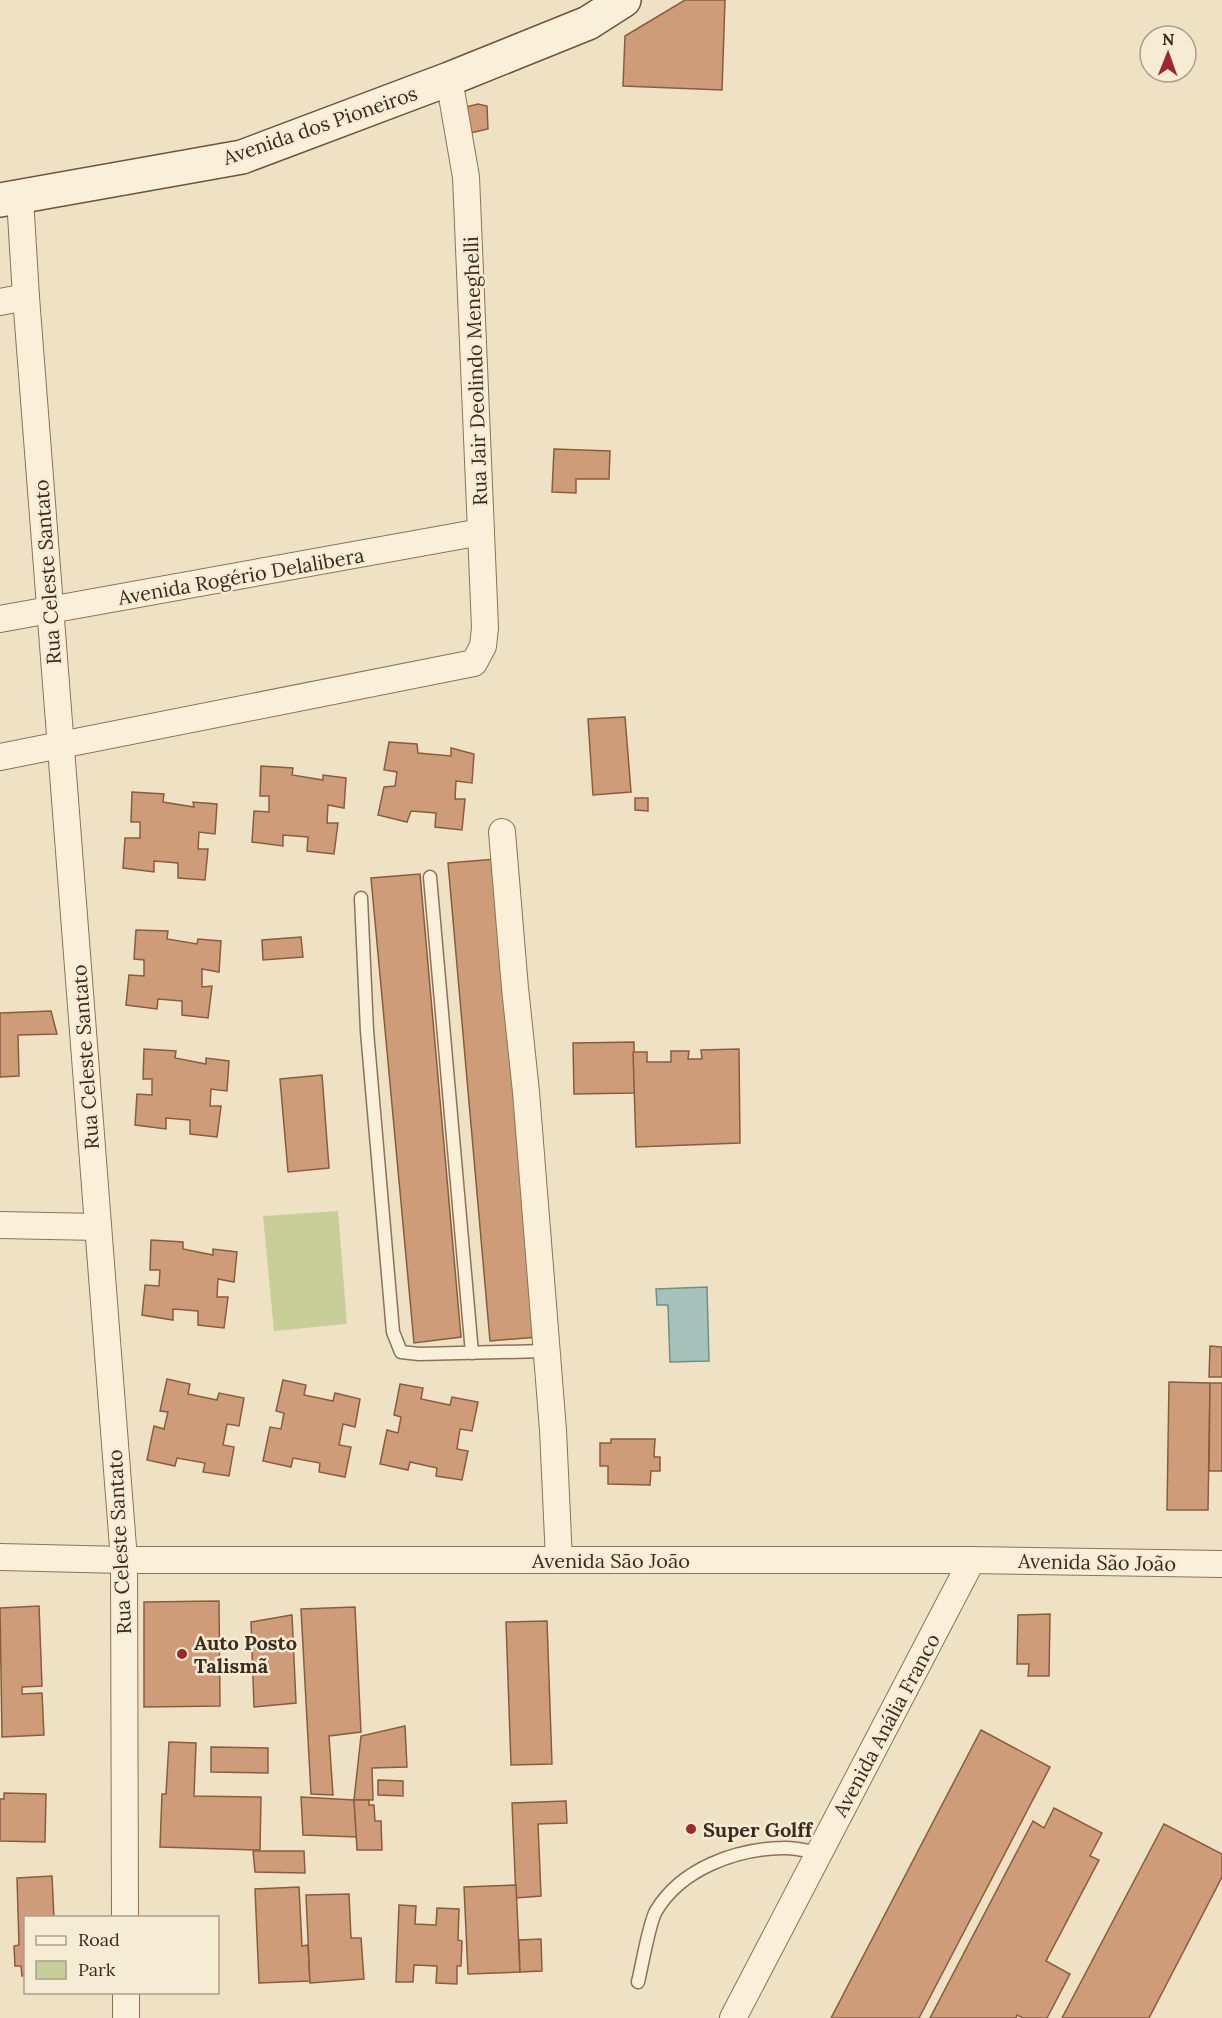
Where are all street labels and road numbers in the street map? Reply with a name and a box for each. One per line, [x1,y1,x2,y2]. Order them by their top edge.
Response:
street label: Avenida dos Pioneiros [219,80,420,170]
street label: Rua Jair Deolindo Meneghelli [458,236,492,506]
street label: Rua Celeste Santato [28,479,66,665]
street label: Avenida Rogério Delalibera [115,542,366,610]
street label: Rua Celeste Santato [66,964,104,1150]
street label: Rua Celeste Santato [102,1449,136,1635]
street label: Avenida São João [531,1548,690,1573]
street label: Avenida São João [1017,1548,1176,1576]
street label: Avenida Anália Franco [827,1629,945,1822]

